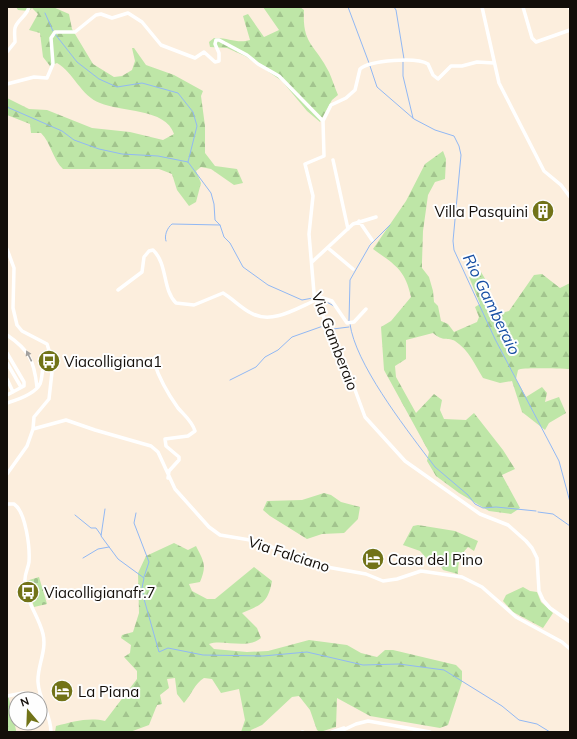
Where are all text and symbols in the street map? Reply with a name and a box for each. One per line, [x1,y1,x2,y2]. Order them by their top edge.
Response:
building icon: Villa Pasquini [530,198,556,224]
place label: Villa Pasquini [434,202,528,221]
water label: Rio Gamberaio [459,250,525,358]
street label: Via Gamberaio [308,289,362,393]
bus stop icon: Viacolligiana1 [36,348,62,374]
one-way arrow [26,351,32,362]
place label: Viacolligiana1 [64,352,162,371]
street label: Via Falciano [246,532,332,576]
hotel icon: Casa del Pino [360,546,386,572]
place label: Casa del Pino [388,550,483,569]
bus stop icon: Viacolligianafr.7 [15,579,41,605]
place label: Viacolligianafr.7 [44,583,156,602]
hotel icon: La Piana [49,678,75,704]
place label: La Piana [78,682,139,701]
north arrow [8,691,48,731]
text: N [19,694,31,710]

